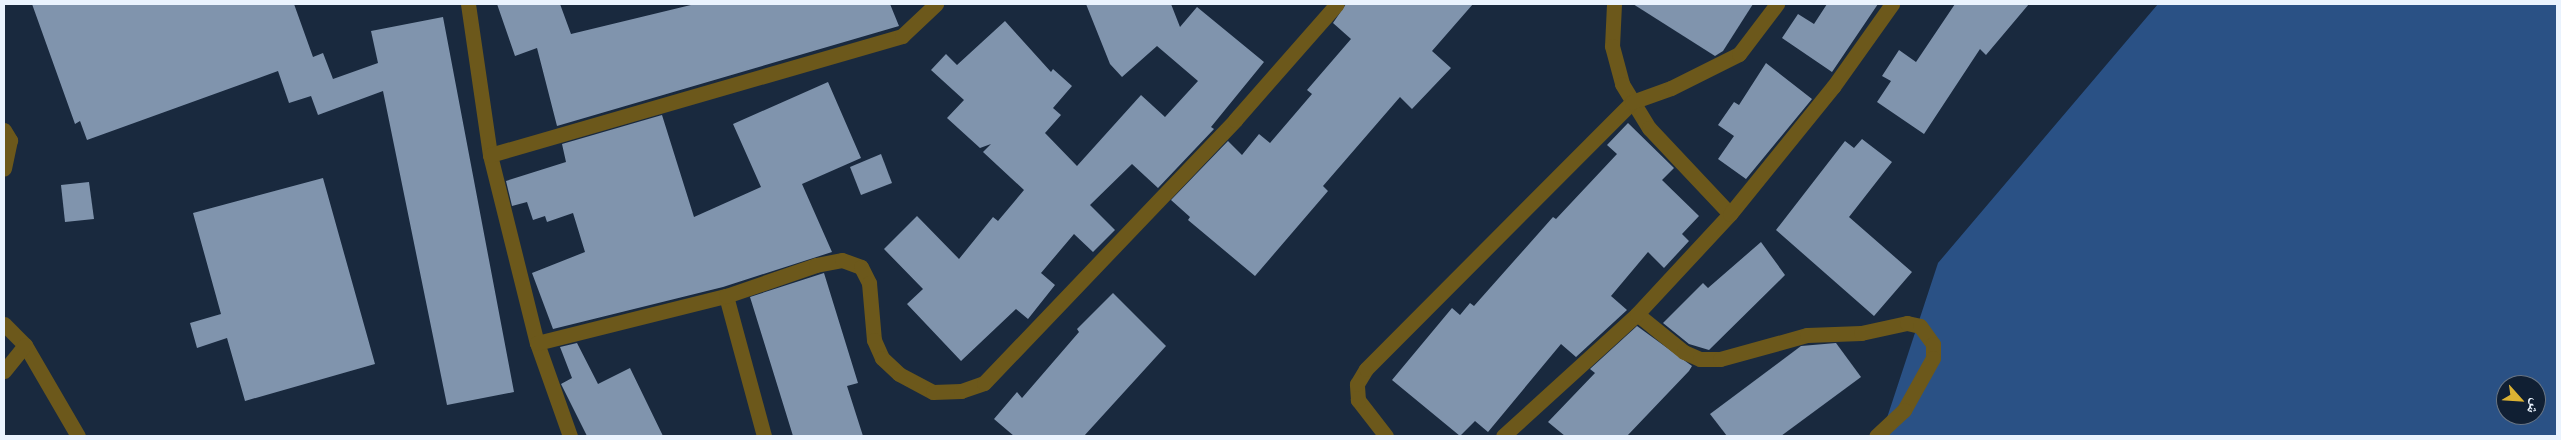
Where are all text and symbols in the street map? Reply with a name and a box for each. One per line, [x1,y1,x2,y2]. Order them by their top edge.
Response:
north arrow [2496,375,2546,425]
text: ش [2523,396,2545,417]

